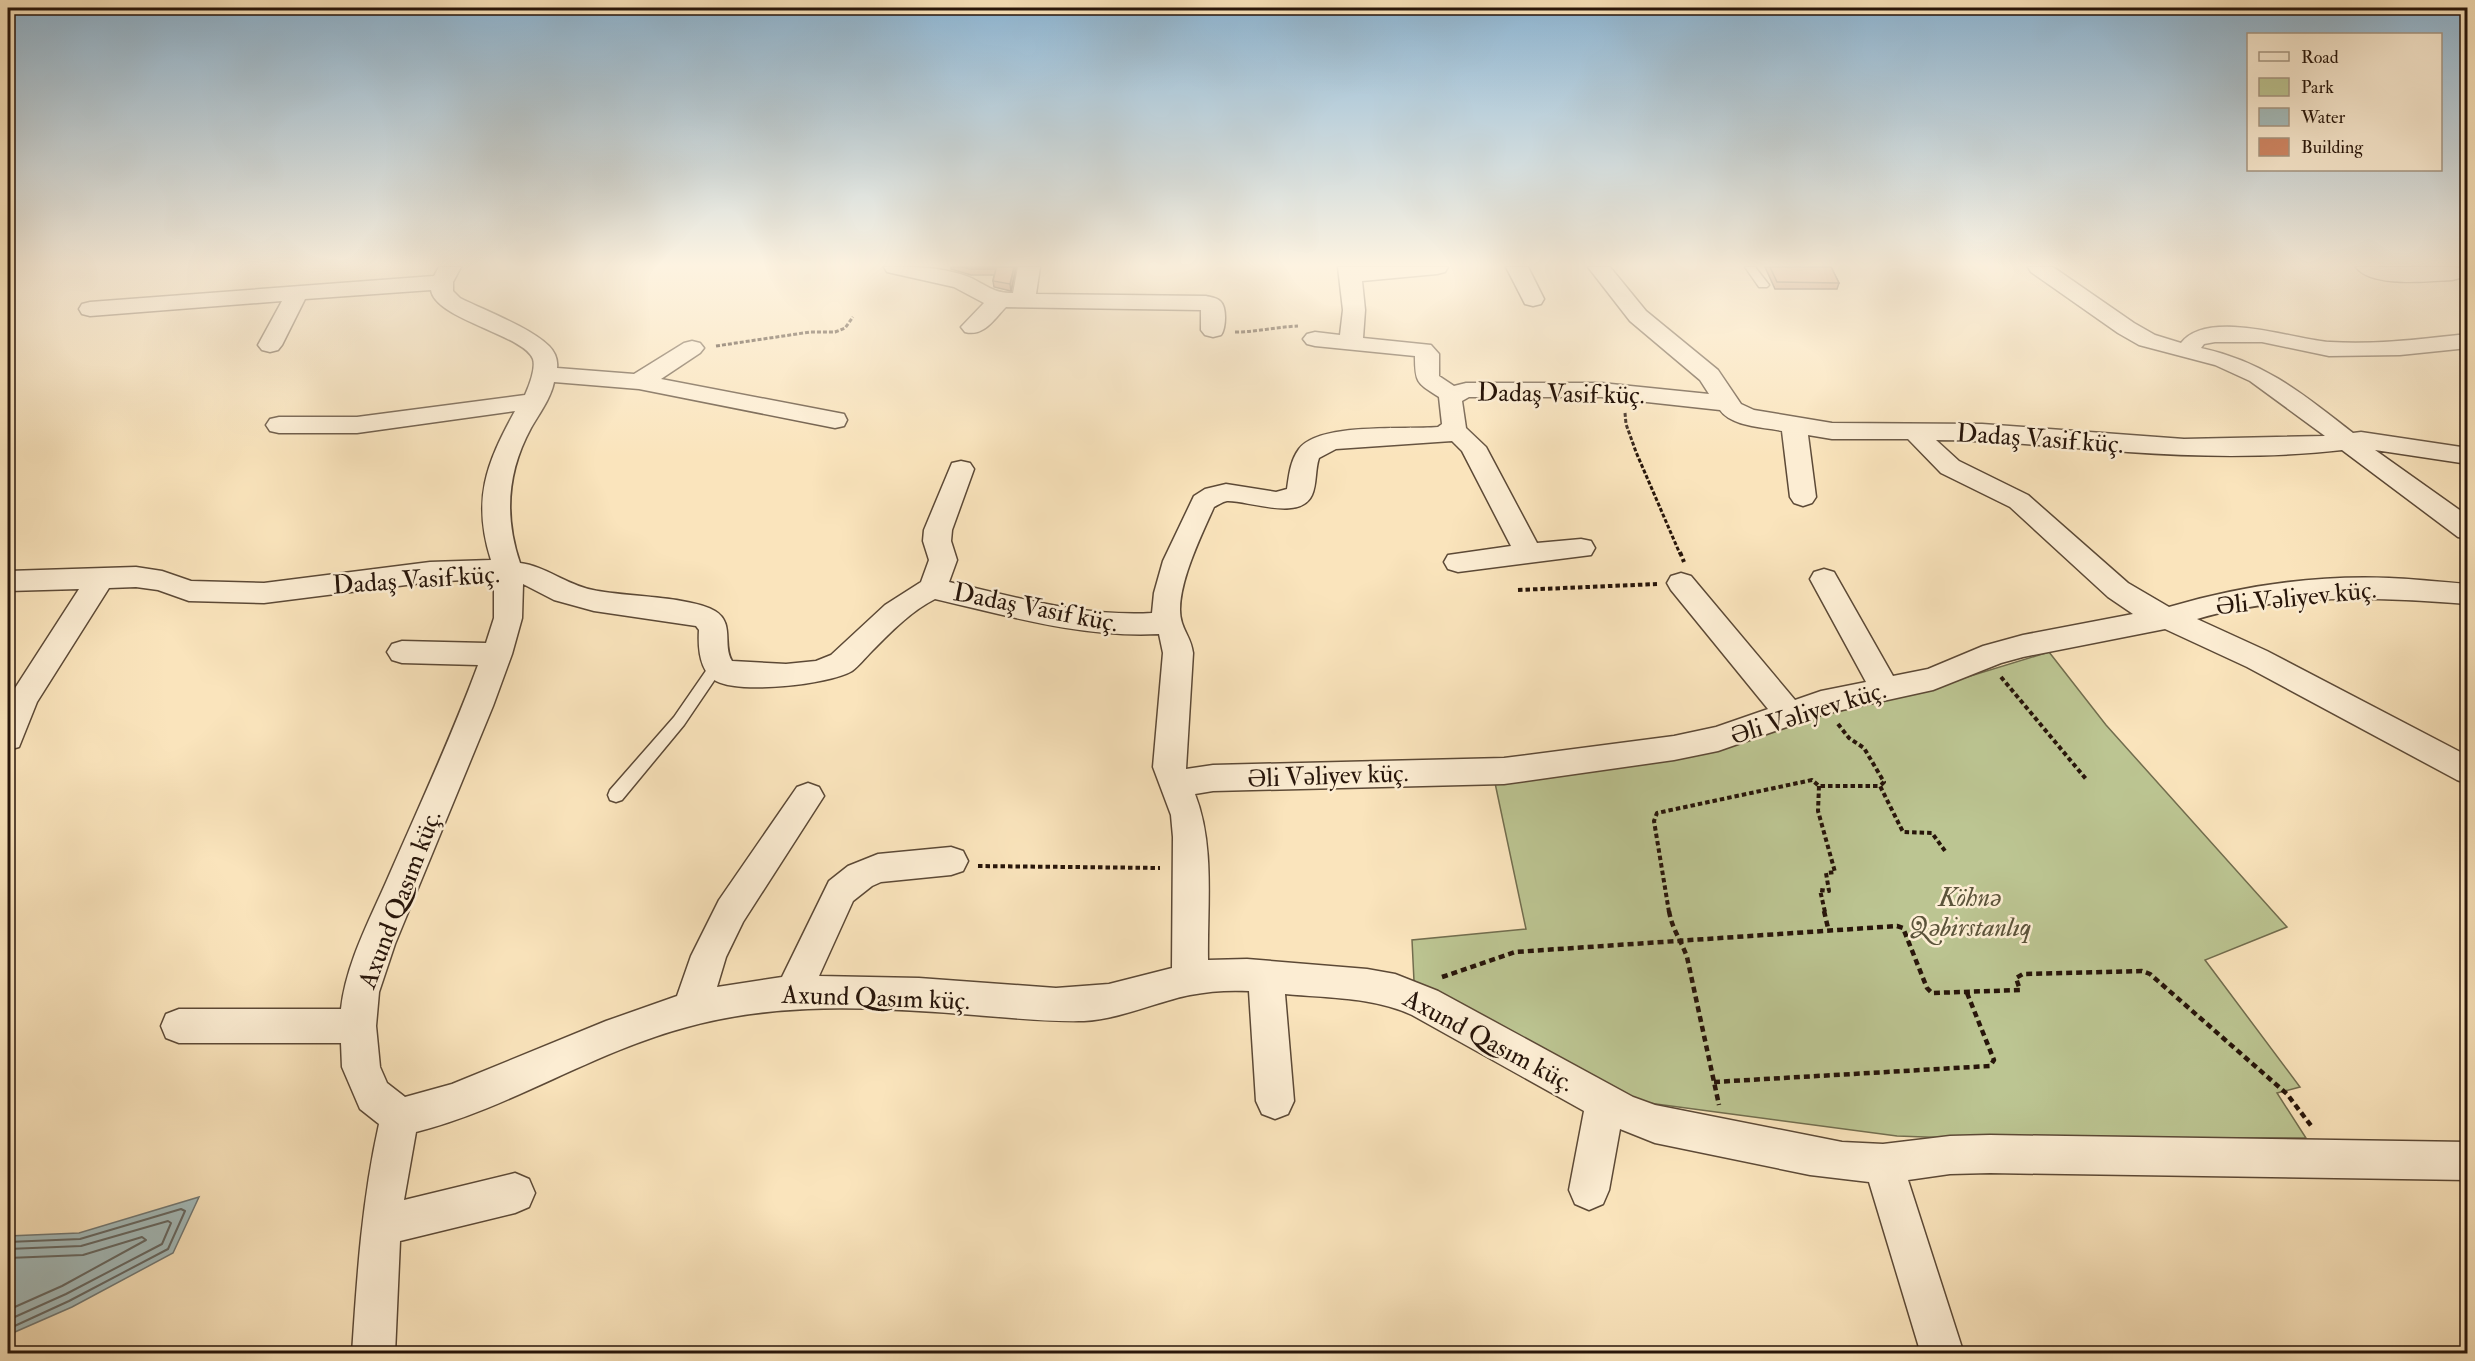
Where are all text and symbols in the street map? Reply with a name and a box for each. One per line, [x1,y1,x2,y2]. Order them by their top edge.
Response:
legend [2247,33,2442,171]
text: Road [2301,46,2339,69]
text: Park [2301,76,2334,99]
text: Water [2300,106,2345,129]
text: Building [2301,136,2364,159]
street label: Dadaş Vasif küç. [1477,377,1645,411]
street label: Dadaş Vasif küç. [1955,417,2125,461]
street label: Dadaş Vasif küç. [331,558,501,602]
street label: Əli Vəliyev küç. [2214,574,2378,622]
street label: Dadaş Vasif küç. [950,576,1121,640]
street label: Əli Vəliyev küç. [1727,674,1890,752]
street label: Əli Vəliyev küç. [1247,757,1409,795]
street label: Axund Qasım küç. [351,806,449,994]
park label: Köhnə Qəbirstanlıq [1909,882,2031,945]
street label: Axund Qasım küç. [780,979,971,1017]
street label: Axund Qasım küç. [1397,982,1579,1099]

